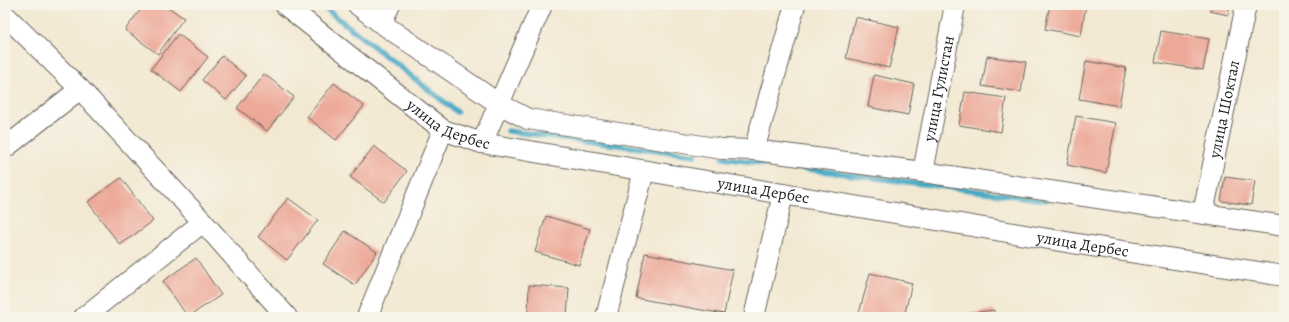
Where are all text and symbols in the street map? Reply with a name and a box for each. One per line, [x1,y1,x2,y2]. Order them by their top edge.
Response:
street label: улица Гулистан [918,34,960,144]
street label: улица Шоктал [1203,58,1245,161]
street label: улица Дербес [401,94,492,155]
street label: улица Дербес [715,172,811,209]
street label: улица Дербес [1034,226,1130,263]

